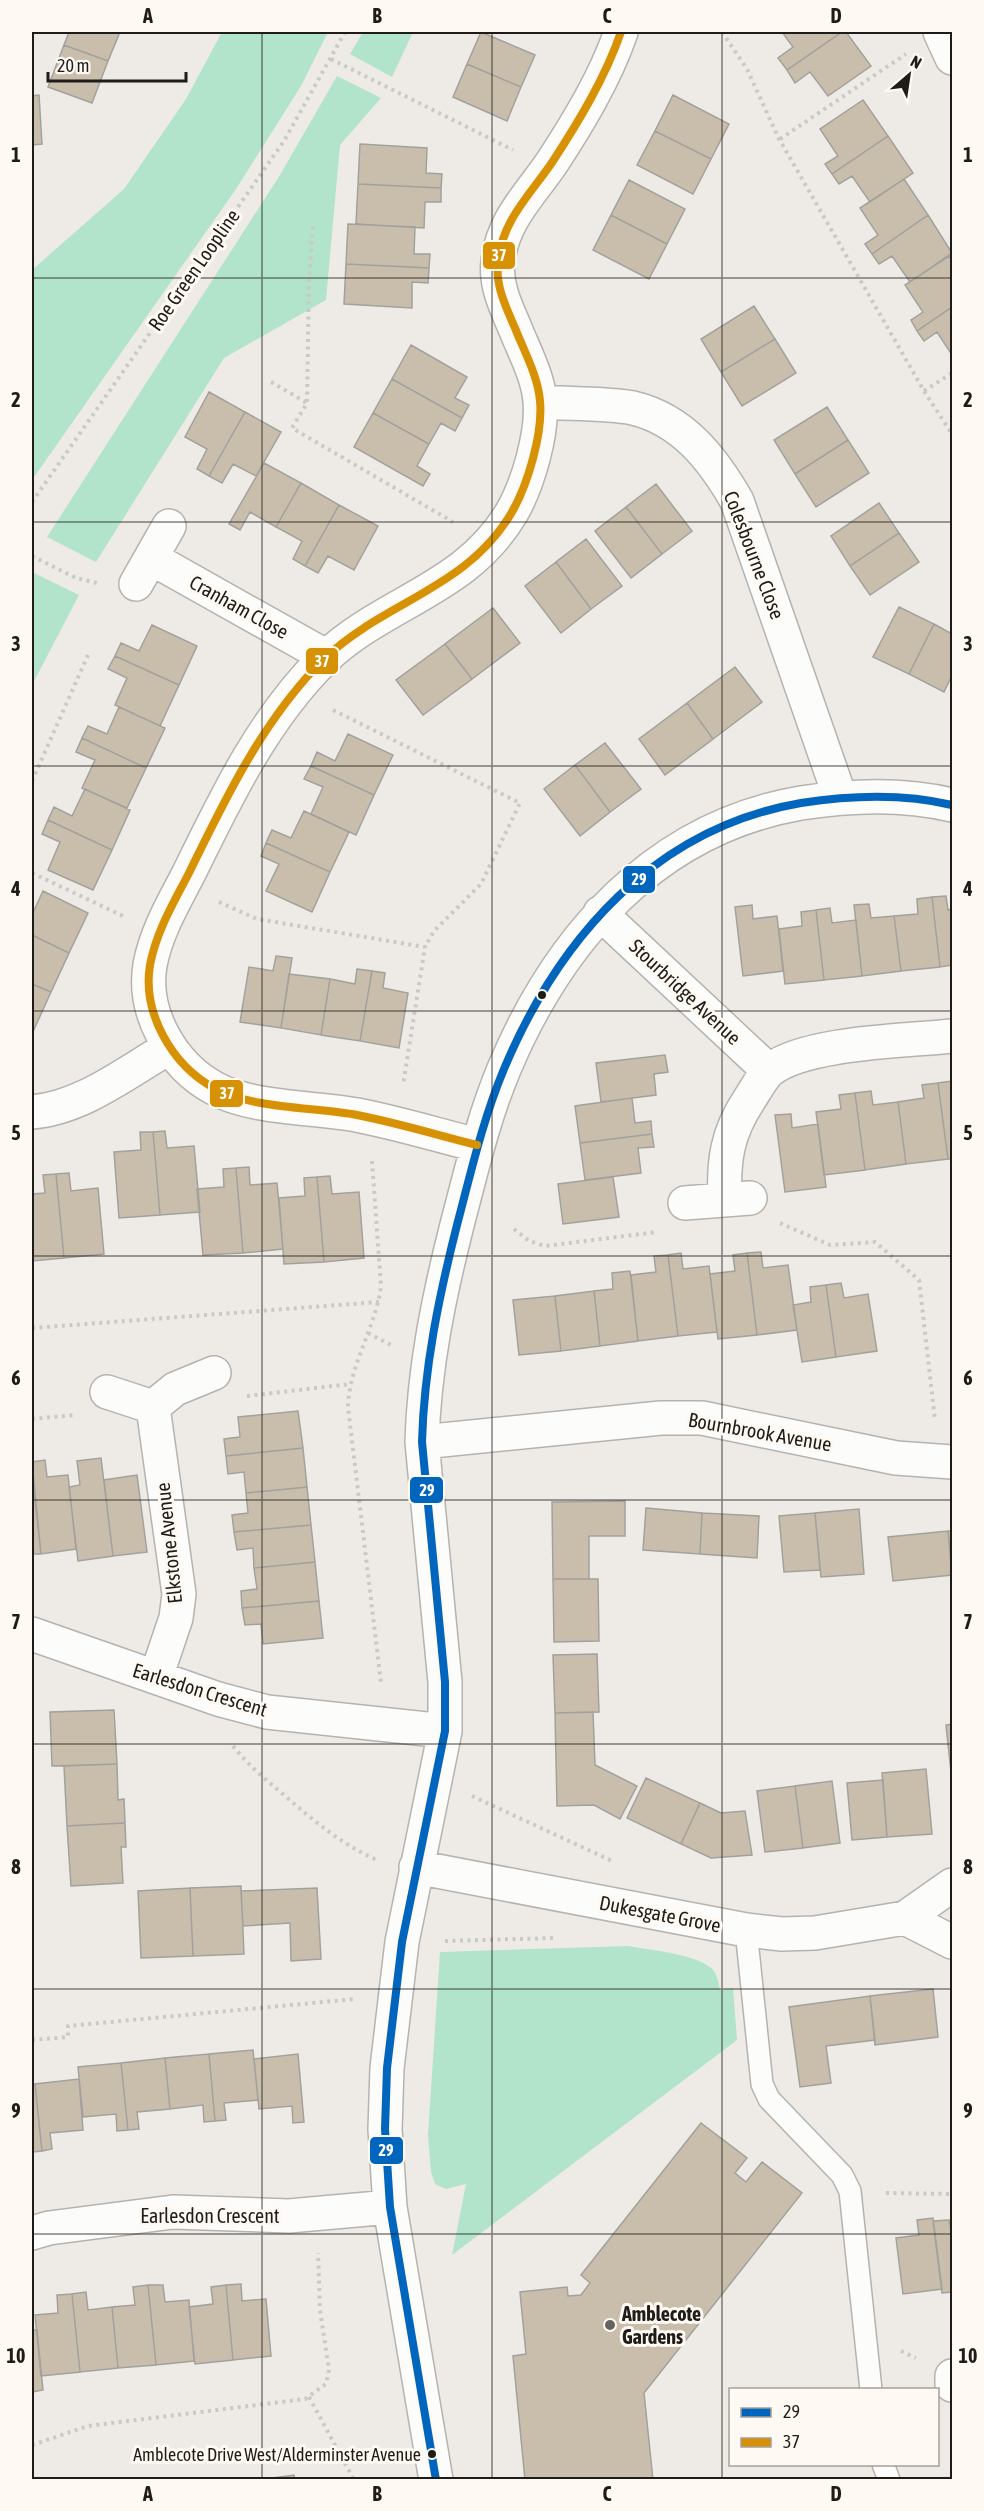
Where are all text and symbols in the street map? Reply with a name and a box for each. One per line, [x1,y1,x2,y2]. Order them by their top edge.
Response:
text: A [142,4,153,27]
text: B [372,4,382,27]
text: C [603,4,612,27]
text: D [830,4,842,27]
scale bar [48,45,186,83]
north arrow [879,45,939,105]
text: N [908,52,925,72]
text: 20 m [57,55,89,76]
text: 1 [11,143,21,166]
text: 1 [963,143,973,166]
street label: Roe Green Loopline [143,205,244,335]
line badge: 37 [482,241,516,270]
text: 37 [491,246,507,264]
text: 2 [11,388,21,411]
text: 2 [963,388,973,411]
street label: Colesbourne Close [719,488,789,622]
street label: Cranham Close [186,570,293,643]
text: 3 [11,632,21,655]
text: 3 [963,632,973,655]
line badge: 37 [305,647,339,675]
text: 37 [314,652,330,670]
line badge: 29 [622,865,656,894]
text: 29 [631,870,647,888]
text: 4 [10,877,21,900]
text: 4 [962,877,973,900]
street label: Stourbridge Avenue [625,934,746,1049]
unlabelled marker [536,989,548,1001]
line badge: 37 [209,1079,244,1108]
text: 37 [219,1084,235,1102]
text: 5 [11,1121,21,1144]
text: 5 [963,1121,973,1144]
text: 6 [11,1366,21,1389]
text: 6 [963,1366,973,1389]
street label: Bournbrook Avenue [687,1408,834,1455]
line badge: 29 [409,1476,444,1504]
street label: Elkstone Avenue [151,1481,186,1605]
text: 29 [419,1481,435,1499]
text: 7 [11,1610,21,1633]
text: 7 [963,1610,973,1633]
street label: Earlesdon Crescent [130,1658,270,1721]
text: 8 [11,1855,21,1878]
text: 8 [963,1855,973,1878]
street label: Dukesgate Grove [597,1890,723,1937]
text: 9 [11,2099,21,2122]
text: 9 [963,2099,973,2122]
line badge: 29 [369,2136,404,2165]
text: 29 [378,2141,394,2159]
street label: Earlesdon Crescent [140,2204,280,2227]
place label: Amblecote Gardens [621,2302,701,2348]
marker: Amblecote Gardens [603,2318,617,2332]
text: 10 [7,2344,25,2367]
text: 10 [959,2344,977,2367]
legend [729,2388,939,2466]
text: 29 [783,2401,800,2422]
text: 37 [783,2431,800,2452]
place label: Amblecote Drive West/Alderminster Avenue [133,2444,421,2465]
marker: Amblecote Drive West/Alderminster Avenue [426,2448,438,2460]
text: A [142,2482,153,2505]
text: B [372,2482,382,2505]
text: C [603,2482,612,2505]
text: D [830,2482,842,2505]

